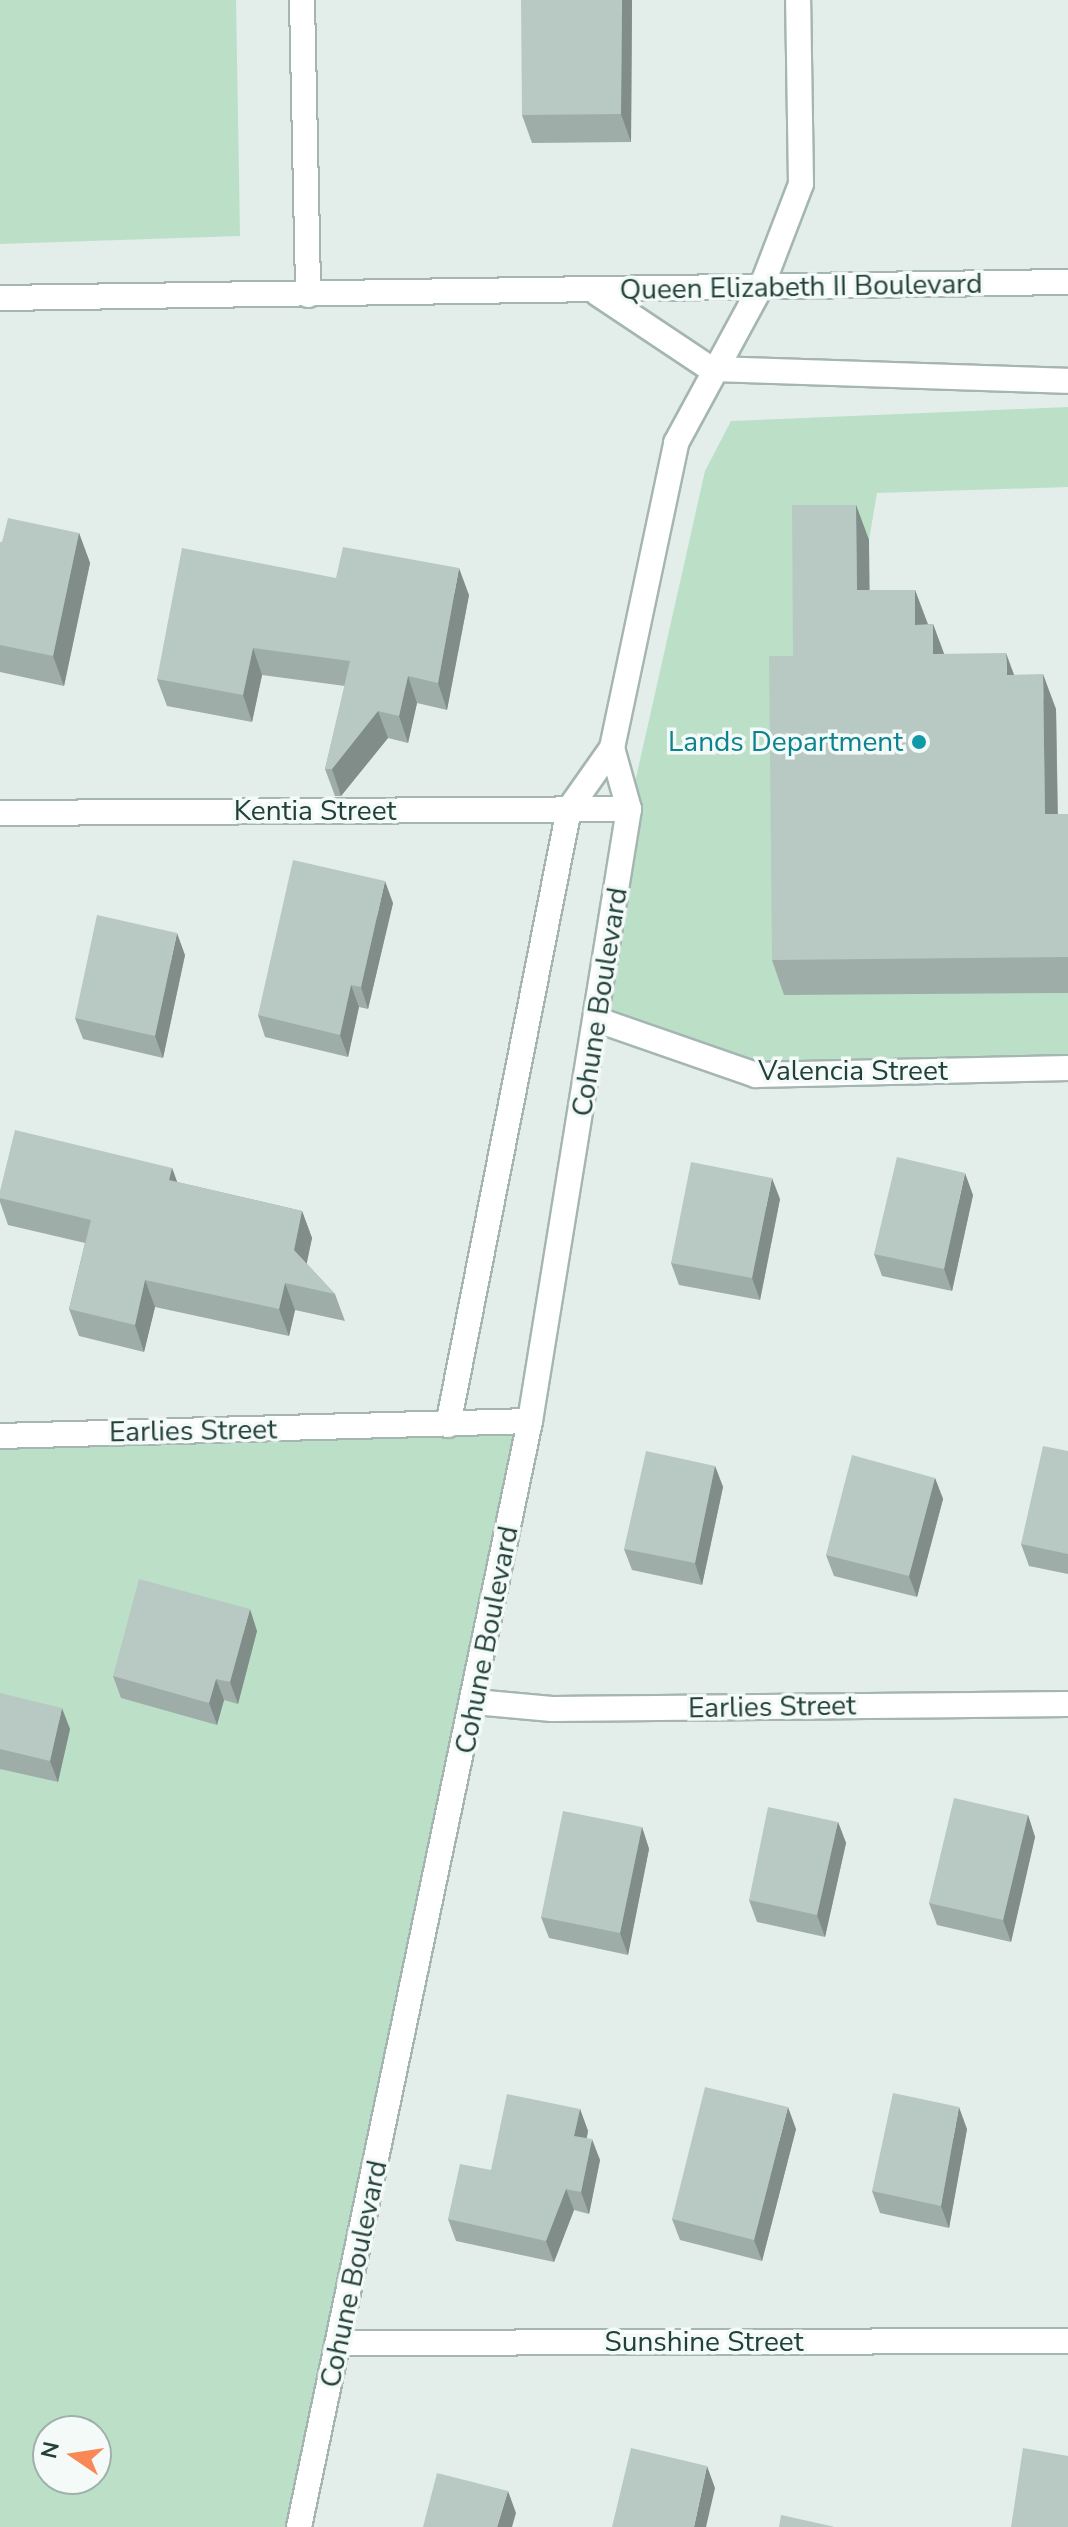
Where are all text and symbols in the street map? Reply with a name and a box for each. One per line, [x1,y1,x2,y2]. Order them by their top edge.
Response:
street label: Queen Elizabeth II Boulevard [619,267,983,307]
place label: Lands Department [668,725,903,759]
marker: Lands Department [910,733,928,751]
street label: Kentia Street [234,794,396,828]
street label: Cohune Boulevard [565,885,635,1119]
street label: Valencia Street [758,1054,948,1088]
street label: Earlies Street [109,1413,277,1449]
street label: Cohune Boulevard [448,1523,526,1757]
street label: Earlies Street [688,1689,856,1725]
street label: Cohune Boulevard [314,2157,394,2391]
street label: Sunshine Street [604,2325,804,2359]
north arrow [32,2415,112,2495]
text: N [34,2439,67,2461]

